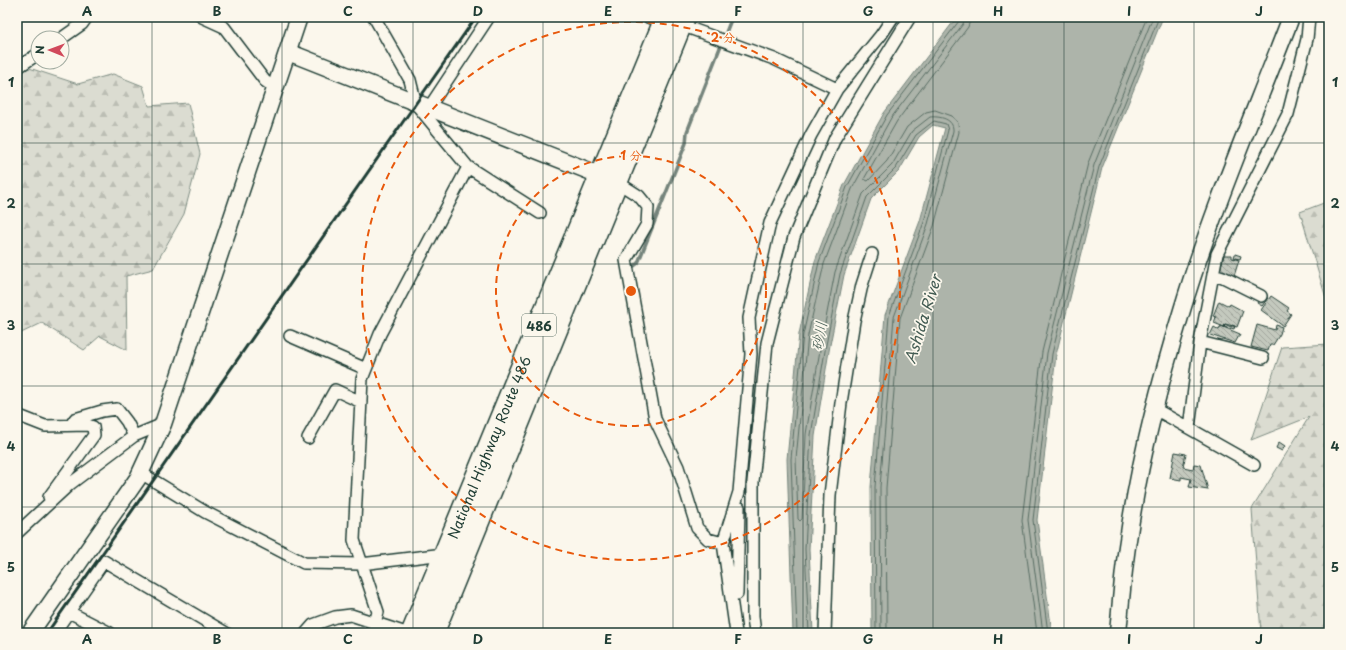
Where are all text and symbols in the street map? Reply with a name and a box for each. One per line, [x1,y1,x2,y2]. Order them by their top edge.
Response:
text: A [82,1,92,20]
text: B [213,1,222,20]
text: C [343,1,353,20]
text: D [473,1,483,20]
text: E [604,1,612,20]
text: F [734,1,742,20]
text: G [863,1,873,20]
text: H [993,1,1003,20]
text: I [1127,1,1131,20]
text: J [1255,1,1263,20]
text: 2 分 [711,28,735,46]
north arrow [30,30,70,70]
text: N [31,45,48,54]
text: 1 [8,72,14,91]
text: 1 [1332,72,1338,91]
text: 1 分 [620,146,642,164]
text: 2 [6,193,16,212]
text: 2 [1330,193,1340,212]
water label: Ashida River [898,269,947,366]
centre of rings [624,284,638,298]
road number: 486 [522,314,556,336]
text: 3 [7,315,16,334]
text: 3 [1331,315,1340,334]
water label: 砂川 [804,319,832,353]
street label: National Highway Route 486 [442,352,536,542]
text: 4 [7,436,16,455]
text: 4 [1331,436,1340,455]
text: 5 [7,557,15,576]
text: 5 [1331,557,1339,576]
text: A [82,629,92,648]
text: B [213,629,222,648]
text: C [343,629,353,648]
text: D [473,629,483,648]
text: E [604,629,612,648]
text: F [734,629,742,648]
text: G [863,629,873,648]
text: H [993,629,1003,648]
text: I [1127,629,1131,648]
text: J [1255,629,1263,648]

